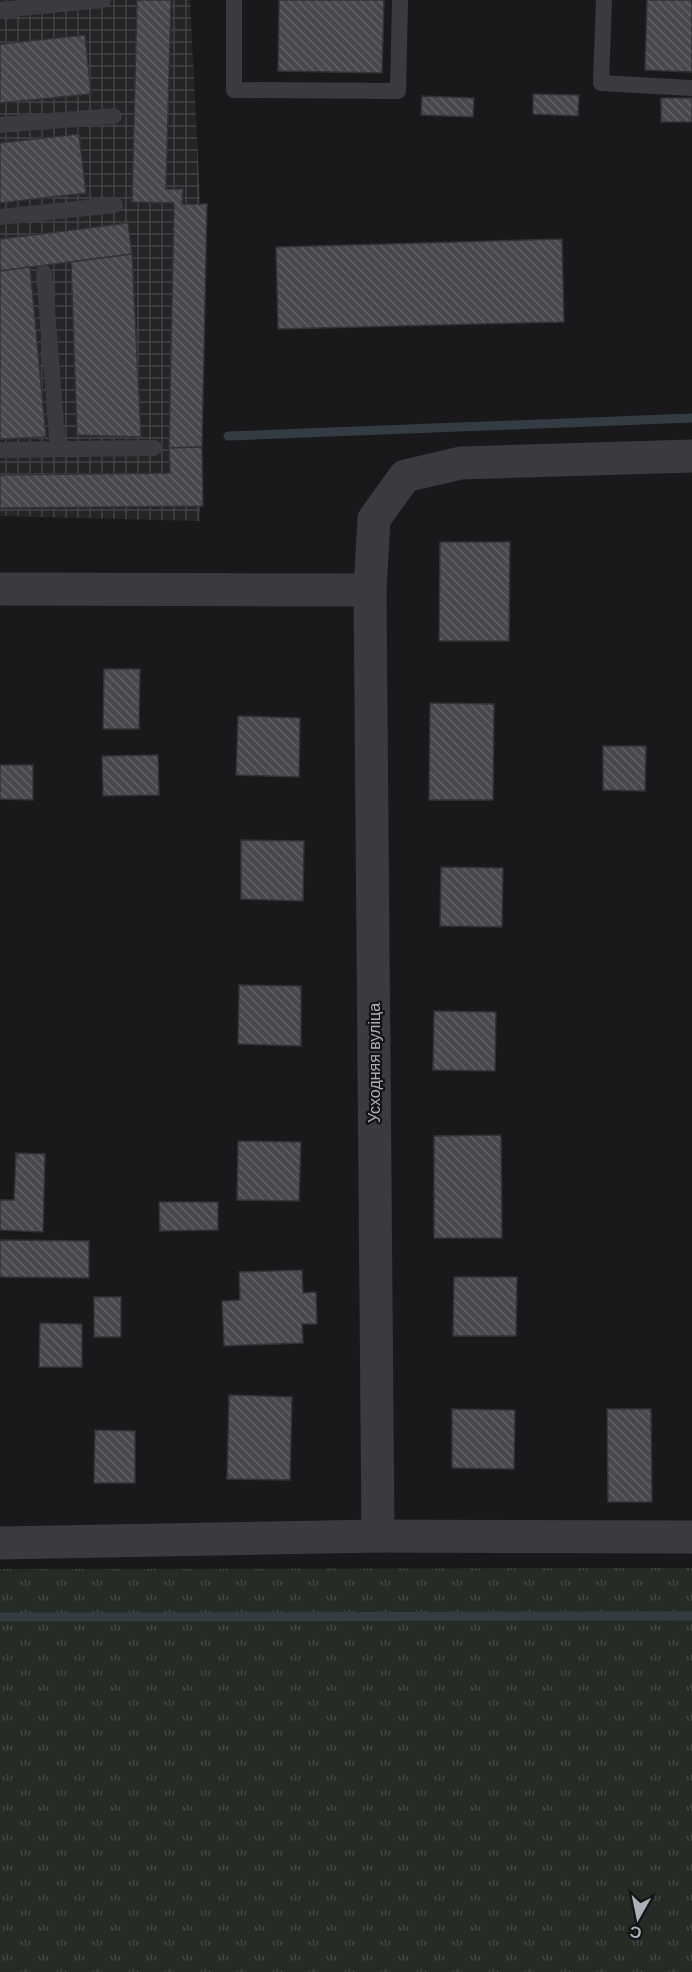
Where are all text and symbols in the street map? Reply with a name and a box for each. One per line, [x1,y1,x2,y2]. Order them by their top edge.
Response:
street label: Усходняя вуліца [366,1003,383,1123]
north arrow [608,1888,668,1948]
text: С [628,1923,643,1942]

